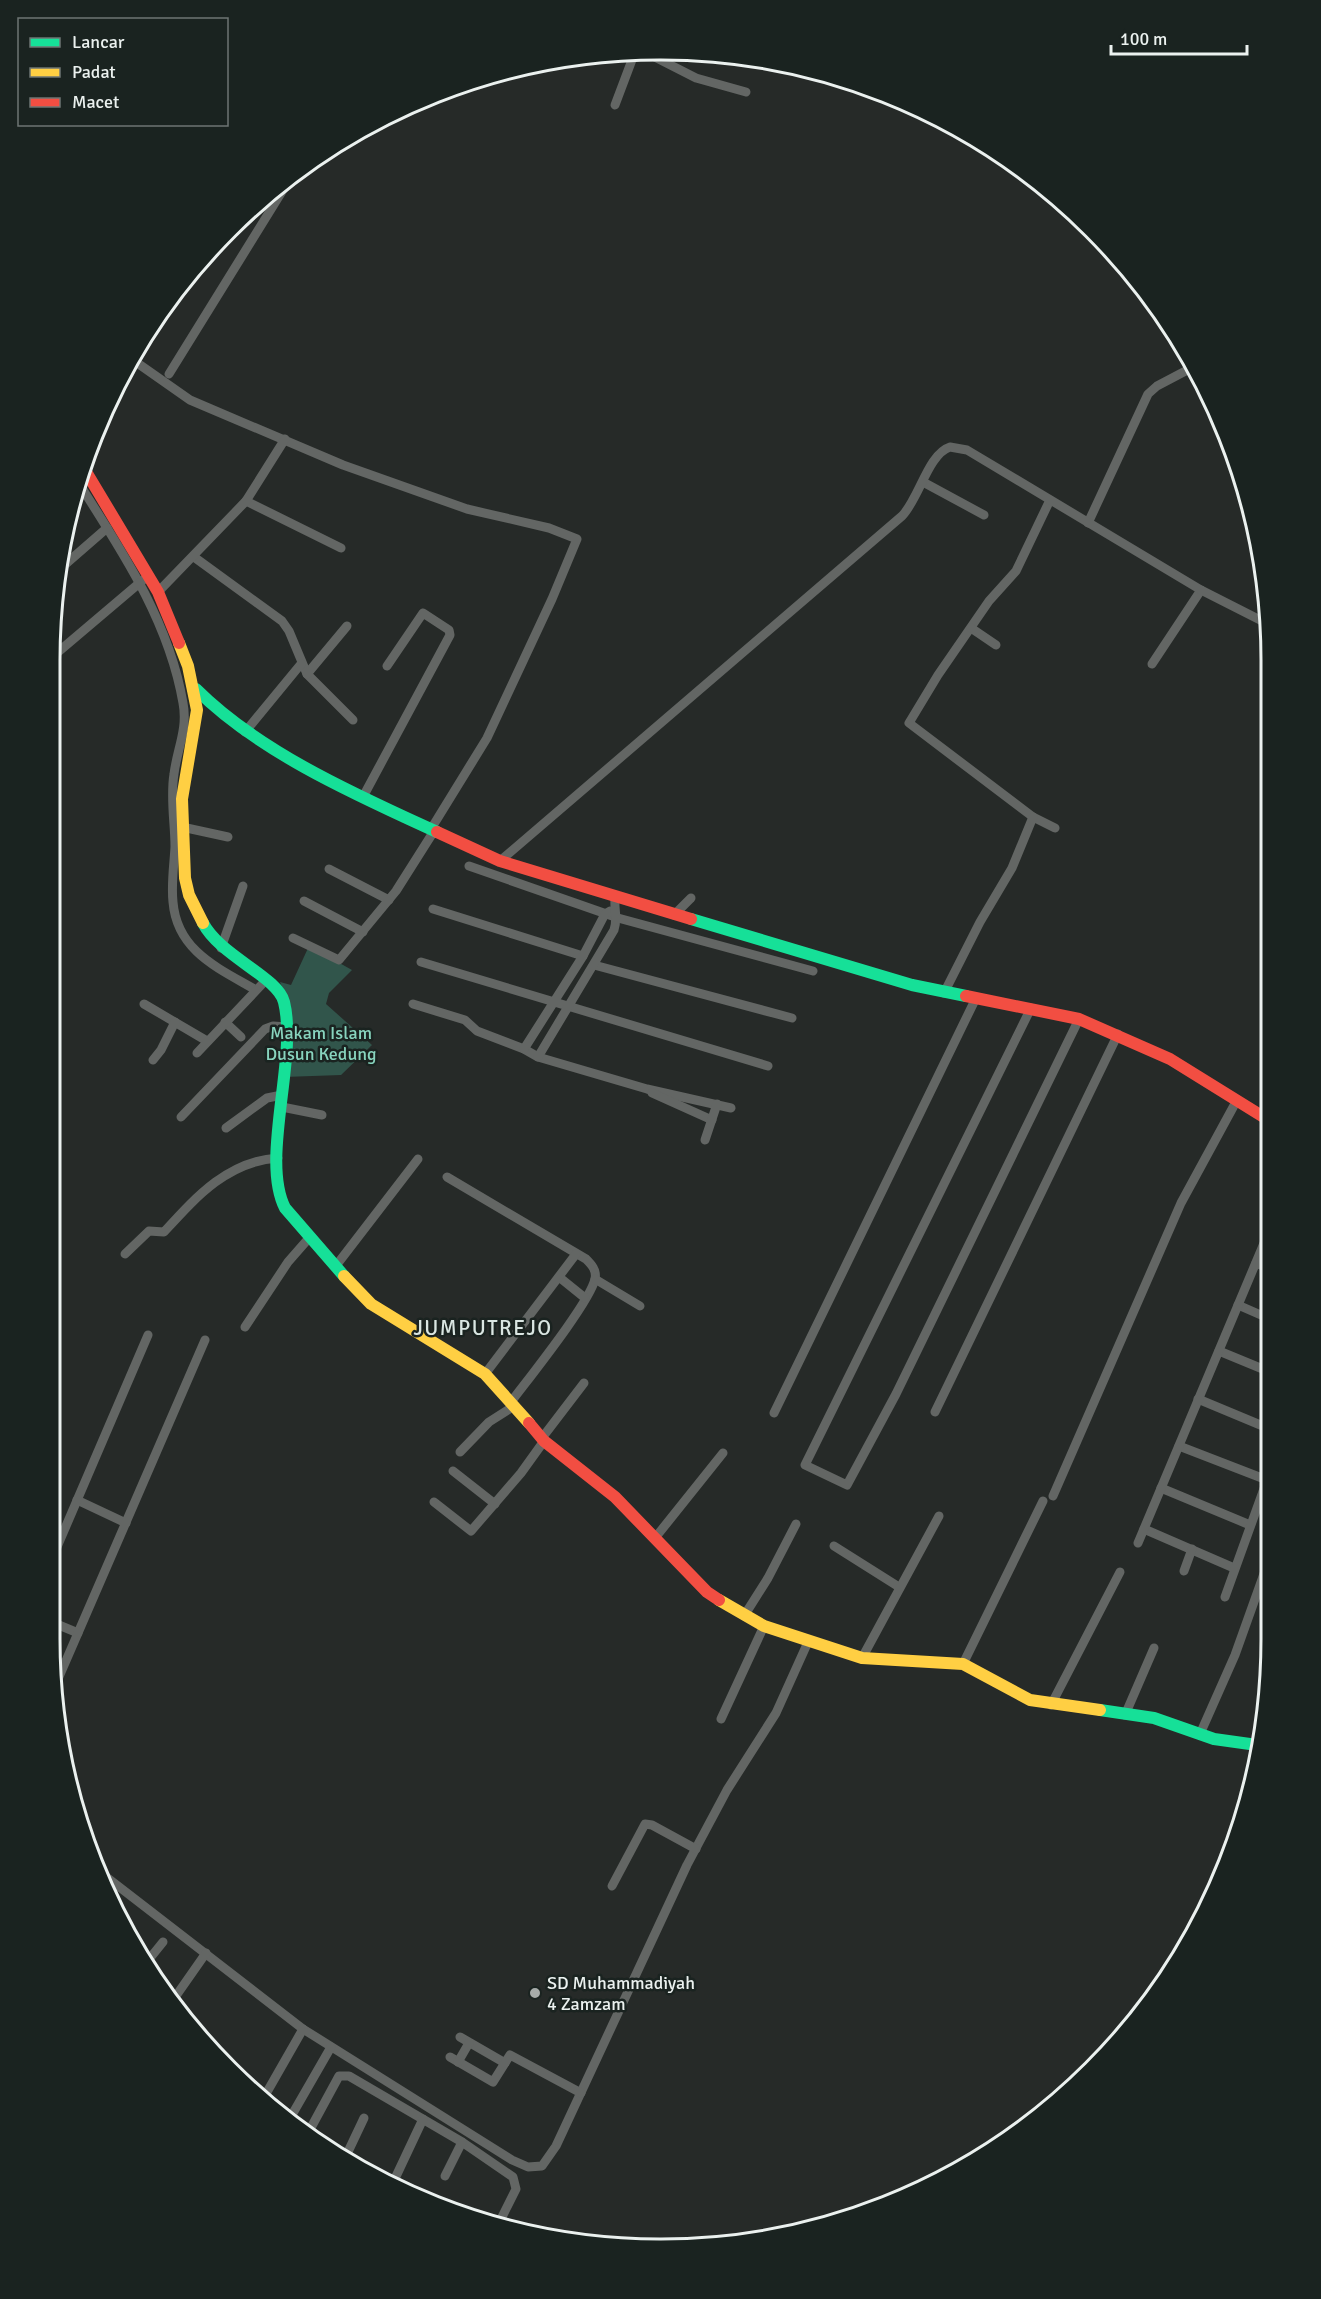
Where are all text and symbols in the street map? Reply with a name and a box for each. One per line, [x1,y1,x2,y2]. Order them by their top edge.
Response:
legend [18,18,228,126]
scale bar [1111,18,1248,56]
text: 100 m [1120,28,1167,50]
text: Lancar [72,31,125,53]
text: Padat [72,61,116,83]
text: Macet [72,91,119,113]
park label: Makam Islam Dusun Kedung [265,1022,377,1065]
district label: JUMPUTREJO [413,1315,553,1341]
place label: SD Muhammadiyah 4 Zamzam [547,1972,695,2015]
marker: SD Muhammadiyah 4 Zamzam [528,1986,542,2000]

